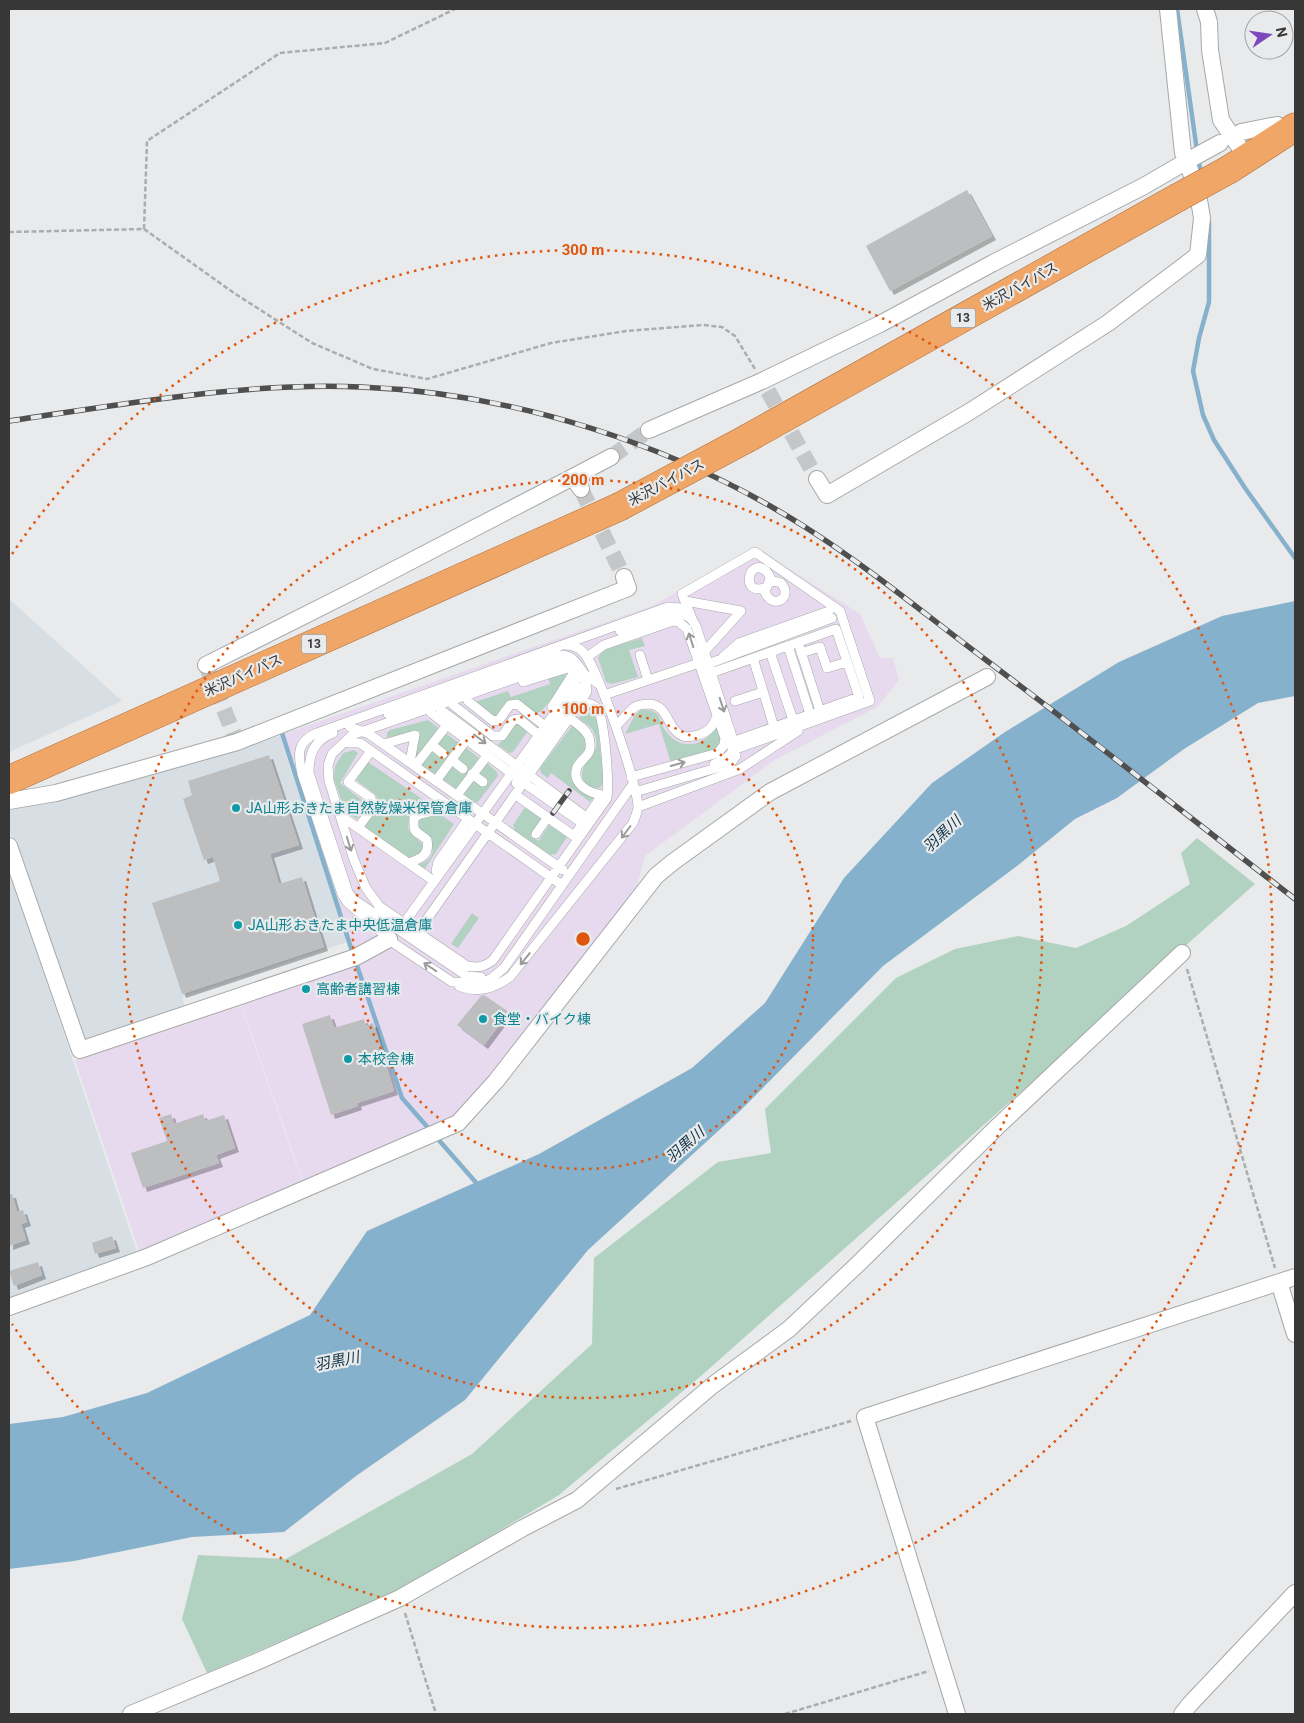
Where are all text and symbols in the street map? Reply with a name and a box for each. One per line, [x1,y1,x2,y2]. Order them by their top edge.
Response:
north arrow [1244,10,1294,60]
text: N [1273,25,1291,39]
text: 300 m [562,241,604,259]
street label: 米沢バイパス [980,259,1060,313]
road number: 13 [950,308,976,328]
street label: 米沢バイパス [625,455,707,509]
text: 200 m [562,471,604,489]
one-way arrow [686,633,695,648]
road number: 13 [302,634,326,654]
street label: 米沢バイパス [201,651,285,699]
one-way arrow [718,697,728,713]
text: 100 m [562,700,604,718]
one-way arrow [473,734,487,744]
one-way arrow [670,759,686,769]
place label: JA山形おきたま自然乾燥米保管倉庫 [246,800,472,816]
marker: JA山形おきたま自然乾燥米保管倉庫 [230,802,242,814]
water label: 羽黒川 [919,811,966,856]
one-way arrow [621,825,632,838]
one-way arrow [344,836,354,852]
place label: JA山形おきたま中央低温倉庫 [248,917,432,933]
marker: JA山形おきたま中央低温倉庫 [232,919,244,931]
centre of rings [574,930,592,948]
one-way arrow [519,952,530,965]
one-way arrow [423,962,437,972]
place label: 高齢者講習棟 [316,981,400,997]
marker: 高齢者講習棟 [300,983,312,995]
place label: 食堂・バイク棟 [493,1011,591,1027]
marker: 食堂・バイク棟 [477,1013,489,1025]
place label: 本校舎棟 [358,1051,414,1067]
marker: 本校舎棟 [342,1053,354,1065]
water label: 羽黒川 [662,1122,709,1167]
water label: 羽黒川 [313,1347,363,1374]

